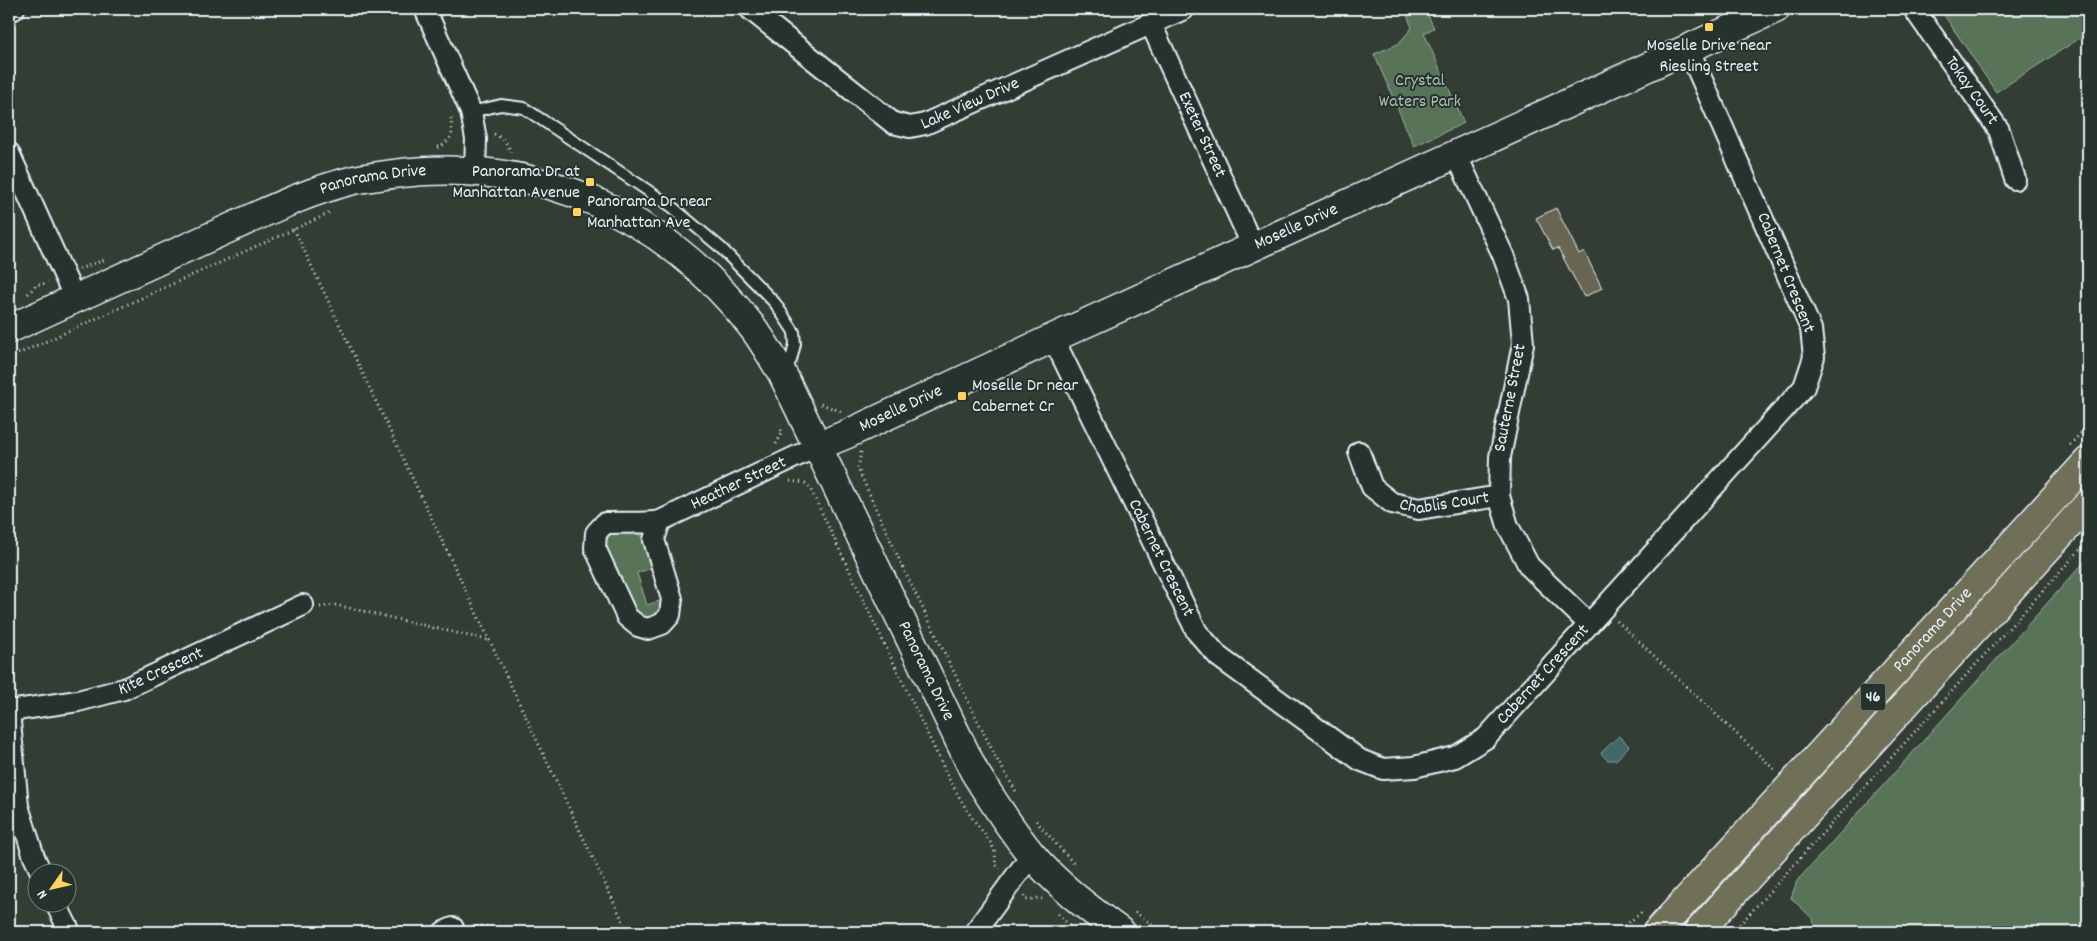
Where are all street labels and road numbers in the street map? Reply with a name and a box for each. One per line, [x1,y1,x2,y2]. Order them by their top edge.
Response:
street label: Tokay Court [1939,51,2005,131]
street label: Lake View Drive [917,71,1024,137]
street label: Exeter Street [1171,88,1232,182]
street label: Panorama Drive [316,158,427,202]
street label: Moselle Drive [1250,197,1342,257]
street label: Cabernet Crescent [1749,209,1821,337]
street label: Sauterne Street [1488,342,1534,454]
street label: Moselle Drive [855,379,947,439]
street label: Heather Street [687,450,791,517]
street label: Chablis Court [1397,485,1491,522]
street label: Cabernet Crescent [1121,495,1200,621]
street label: Panorama Drive [1888,582,1979,678]
street label: Panorama Drive [891,617,960,725]
street label: Cabernet Crescent [1491,619,1596,731]
street label: Kite Crescent [116,641,208,702]
road number: 46 [1860,684,1886,710]

